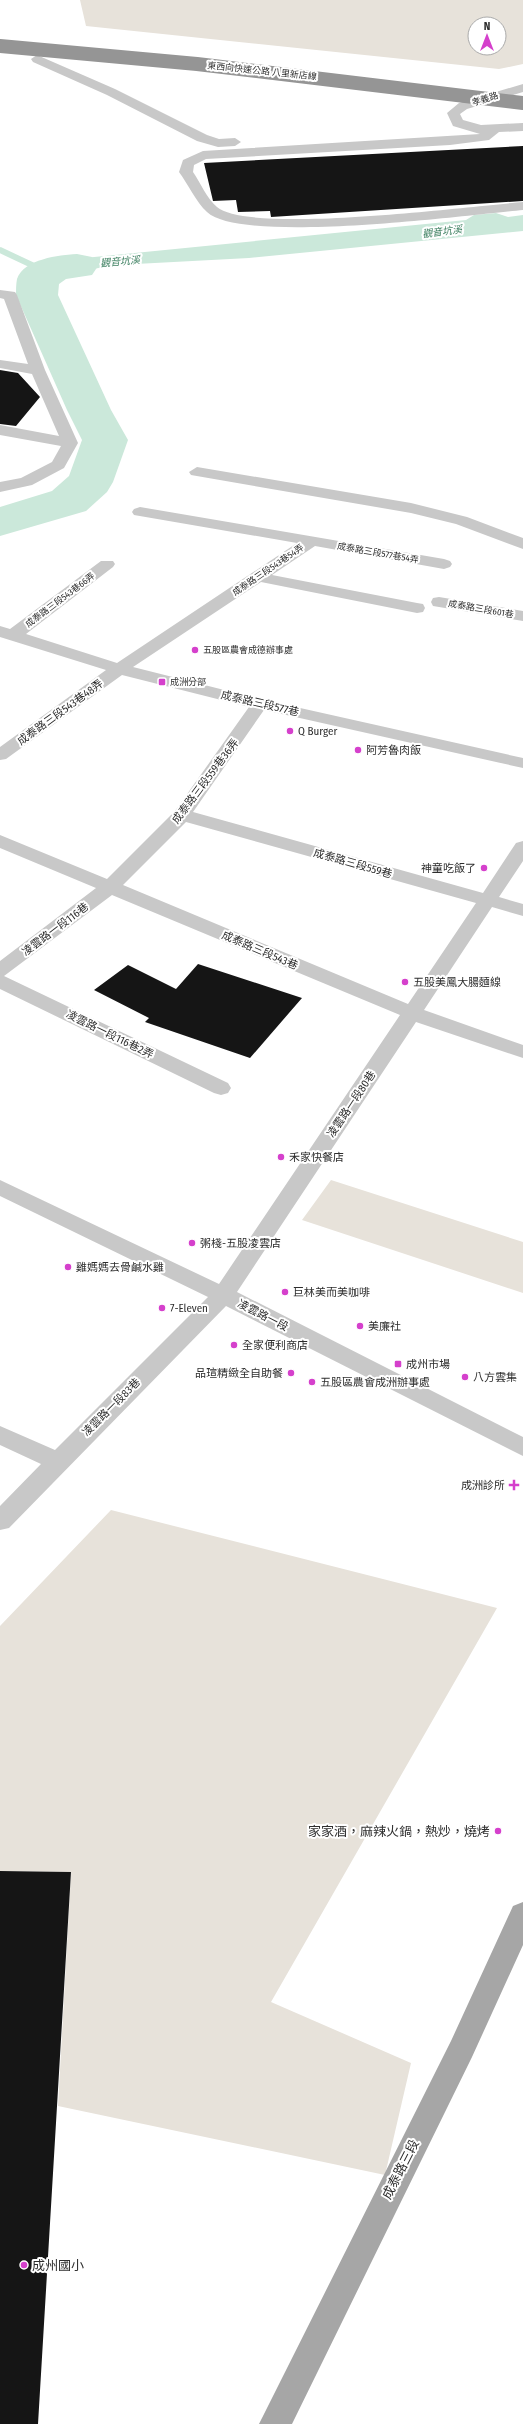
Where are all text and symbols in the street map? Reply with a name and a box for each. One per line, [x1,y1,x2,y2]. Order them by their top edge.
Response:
north arrow [467,16,507,56]
text: N [484,20,490,33]
street label: 東西向快速公路 八里新店線 [207,59,317,82]
street label: 孝義路 [471,90,499,108]
water label: 觀音坑溪 [422,223,465,240]
water label: 觀音坑溪 [100,254,143,270]
street label: 成泰路三段577巷54弄 [336,540,420,565]
street label: 成泰路三段543巷54弄 [230,542,306,598]
street label: 成泰路三段543巷66弄 [23,570,97,629]
street label: 成泰路三段601巷 [447,597,515,620]
place label: 五股區農會成德辦事處 [203,644,293,655]
marker: 五股區農會成德辦事處 [190,645,200,655]
place label: 成洲分部 [170,676,206,687]
street label: 成泰路三段543巷48弄 [15,677,106,748]
marker: 成洲分部 [157,677,167,687]
street label: 成泰路三段577巷 [220,688,300,719]
place label: Q Burger [298,725,337,738]
marker: Q Burger [285,726,295,736]
street label: 成泰路三段559巷36弄 [169,736,241,826]
place label: 阿芳魯肉飯 [366,744,421,757]
marker: 阿芳魯肉飯 [353,745,363,755]
street label: 成泰路三段559巷 [312,846,394,881]
place label: 神童吃飯了 [421,862,476,875]
marker: 神童吃飯了 [479,863,489,873]
street label: 凌雲路一段116巷 [19,900,91,959]
street label: 成泰路三段543巷 [220,929,300,972]
place label: 五股美鳳大腸麵線 [413,976,501,989]
marker: 五股美鳳大腸麵線 [400,977,410,987]
street label: 凌雲路一段116巷2弄 [64,1008,156,1061]
street label: 凌雲路一段80巷 [324,1069,378,1140]
place label: 禾家快餐店 [289,1151,344,1164]
marker: 禾家快餐店 [276,1152,286,1162]
place label: 粥棧-五股凌雲店 [200,1237,281,1250]
marker: 粥棧-五股凌雲店 [187,1238,197,1248]
place label: 雞媽媽去骨鹹水雞 [76,1261,164,1274]
marker: 雞媽媽去骨鹹水雞 [63,1262,73,1272]
place label: 巨林美而美咖啡 [293,1286,370,1299]
marker: 巨林美而美咖啡 [280,1287,290,1297]
street label: 凌雲路一段 [235,1297,290,1334]
place label: 7-Eleven [170,1302,208,1315]
marker: 7-Eleven [157,1303,167,1313]
place label: 美廉社 [368,1320,401,1333]
marker: 美廉社 [355,1321,365,1331]
place label: 全家便利商店 [242,1339,308,1352]
marker: 全家便利商店 [229,1340,239,1350]
place label: 成州市場 [406,1358,450,1371]
marker: 成州市場 [393,1359,403,1369]
place label: 品瑄精緻全自助餐 [195,1367,283,1380]
marker: 品瑄精緻全自助餐 [286,1368,296,1378]
place label: 八方雲集 [473,1371,517,1384]
marker: 八方雲集 [460,1372,470,1382]
street label: 凌雲路一段83巷 [80,1376,143,1439]
place label: 五股區農會成洲辦事處 [320,1376,430,1389]
marker: 五股區農會成洲辦事處 [307,1377,317,1387]
place label: 成洲診所 [461,1479,505,1492]
marker: 成洲診所 [508,1479,520,1491]
place label: 家家酒，麻辣火鍋，熱炒，燒烤 [308,1824,490,1839]
marker: 家家酒，麻辣火鍋，熱炒，燒烤 [493,1826,503,1836]
street label: 成泰路三段 [379,2137,422,2202]
place label: 成州國小 [32,2258,84,2273]
marker: 成州國小 [19,2260,29,2270]

